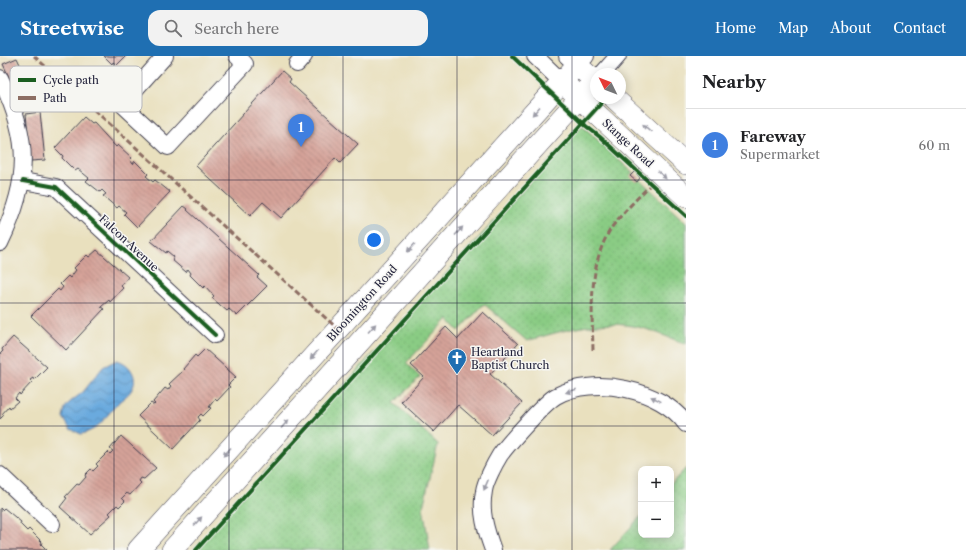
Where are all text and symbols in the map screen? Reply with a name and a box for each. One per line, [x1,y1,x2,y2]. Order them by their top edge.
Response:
search box [148,10,428,46]
text: Streetwise [20,17,124,40]
icon: search [162,17,184,39]
text: Search here [194,19,279,38]
text: Home [715,19,756,37]
text: Map [778,19,808,37]
text: About [830,19,871,37]
text: Contact [893,19,946,37]
legend [10,66,142,112]
north arrow [590,68,626,104]
text: Nearby [702,72,766,92]
text: Cycle path [43,73,99,87]
text: Path [43,91,67,105]
one-way arrow [531,105,540,116]
pin: 1 [288,114,314,147]
street label: Stange Road [599,116,657,171]
one-way arrow [642,123,652,133]
text: Fareway [740,127,806,146]
text: 1 [712,137,718,153]
text: 60 m [919,137,950,153]
text: Supermarket [740,146,820,162]
one-way arrow [658,170,667,179]
street label: Falcon Avenue [96,212,162,274]
one-way arrow [455,226,464,237]
your location [364,230,384,250]
one-way arrow [407,244,416,253]
street label: Bloomington Road [324,262,400,344]
one-way arrow [368,323,377,333]
place label: Heartland Baptist Church [471,345,549,372]
church icon: Heartland Baptist Church [446,347,468,375]
one-way arrow [310,350,319,360]
one-way arrow [565,388,577,394]
one-way arrow [650,396,662,402]
one-way arrow [281,419,290,430]
one-way arrow [223,447,232,456]
map controls [638,466,674,538]
button: + [638,466,674,502]
one-way arrow [483,479,489,491]
button: − [638,502,674,538]
one-way arrow [194,516,203,526]

